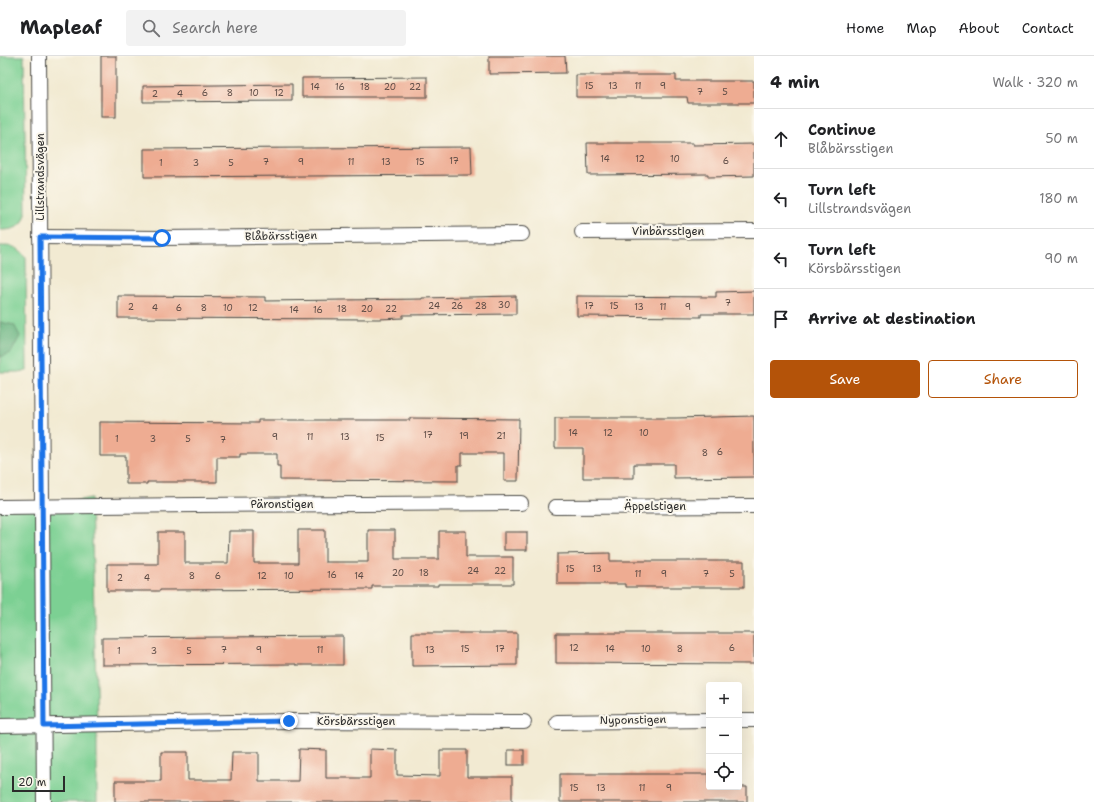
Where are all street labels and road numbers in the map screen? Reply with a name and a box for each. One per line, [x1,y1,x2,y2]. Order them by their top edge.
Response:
street label: Lillstrandsvägen [33,133,48,221]
street label: Vinbärsstigen [632,224,705,239]
street label: Blåbärsstigen [245,228,318,244]
street label: Päronstigen [250,497,314,512]
street label: Äppelstigen [624,499,686,514]
street label: Nyponstigen [600,712,667,728]
street label: Körsbärsstigen [317,714,396,729]

